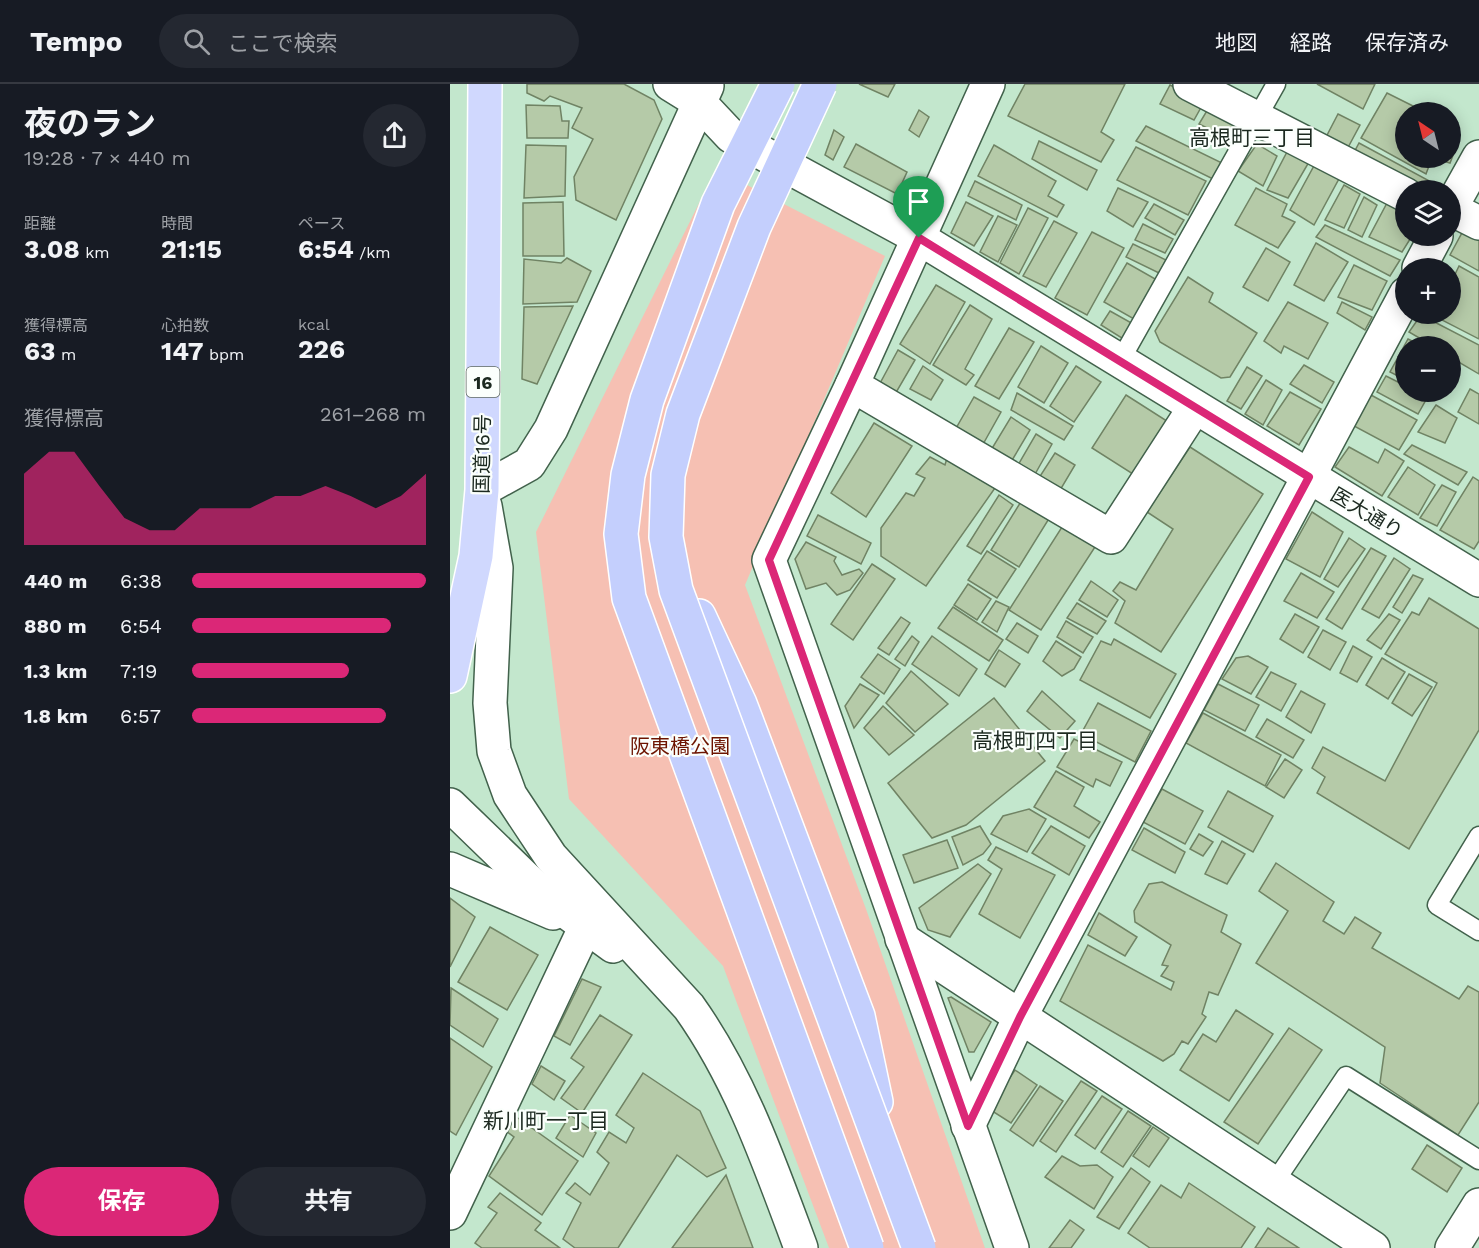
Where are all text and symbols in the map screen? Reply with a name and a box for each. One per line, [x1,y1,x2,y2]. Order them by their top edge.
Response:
search box [159,14,579,68]
text: Tempo [30,25,123,58]
icon: search [180,25,213,58]
text: 地図 [1215,30,1257,55]
text: 経路 [1290,30,1332,55]
text: 保存済み [1365,30,1449,55]
text: ここで検索 [228,31,338,56]
north arrow [1395,102,1461,168]
map controls [1395,102,1461,402]
text: 夜のラン [24,104,156,143]
button: share [363,104,426,167]
district label: 高根町三丁目 [1189,125,1315,150]
text: 19:28 · 7 × 440 m [24,146,191,170]
pin [893,176,944,238]
button: layers [1395,180,1461,246]
icon: arrive [902,185,935,218]
text: 距離 [24,214,56,233]
text: 時間 [161,214,193,233]
text: ペース [298,214,345,233]
text: 3.08 [24,234,80,264]
text: 21:15 [161,234,222,264]
text: 6:54 [298,234,354,264]
text: km [80,243,110,262]
text: /km [354,243,391,262]
button: + [1395,258,1461,324]
text: kcal [298,315,330,334]
text: 獲得標高 [24,316,88,335]
text: 心拍数 [161,316,209,335]
text: 226 [298,334,345,364]
text: 63 [24,336,55,366]
text: 147 [161,336,204,366]
button: − [1395,336,1461,402]
text: m [55,345,76,364]
text: bpm [204,345,244,364]
road number: 16 [466,367,500,397]
text: 261–268 m [320,402,426,426]
text: 獲得標高 [24,406,104,430]
street label: 国道16号 [469,414,495,494]
street label: 医大通り [1327,482,1407,544]
text: 440 m [24,569,87,593]
text: 6:38 [120,569,162,593]
text: 880 m [24,614,87,638]
text: 6:54 [120,614,162,638]
text: 1.3 km [24,659,87,683]
text: 7:19 [120,659,157,683]
text: 1.8 km [24,704,88,728]
text: 6:57 [120,704,161,728]
district label: 高根町四丁目 [972,728,1098,753]
park label: 阪東橋公園 [630,734,730,758]
district label: 新川町一丁目 [483,1108,609,1133]
button: 保存 [24,1167,219,1236]
button: 共有 [231,1167,426,1236]

